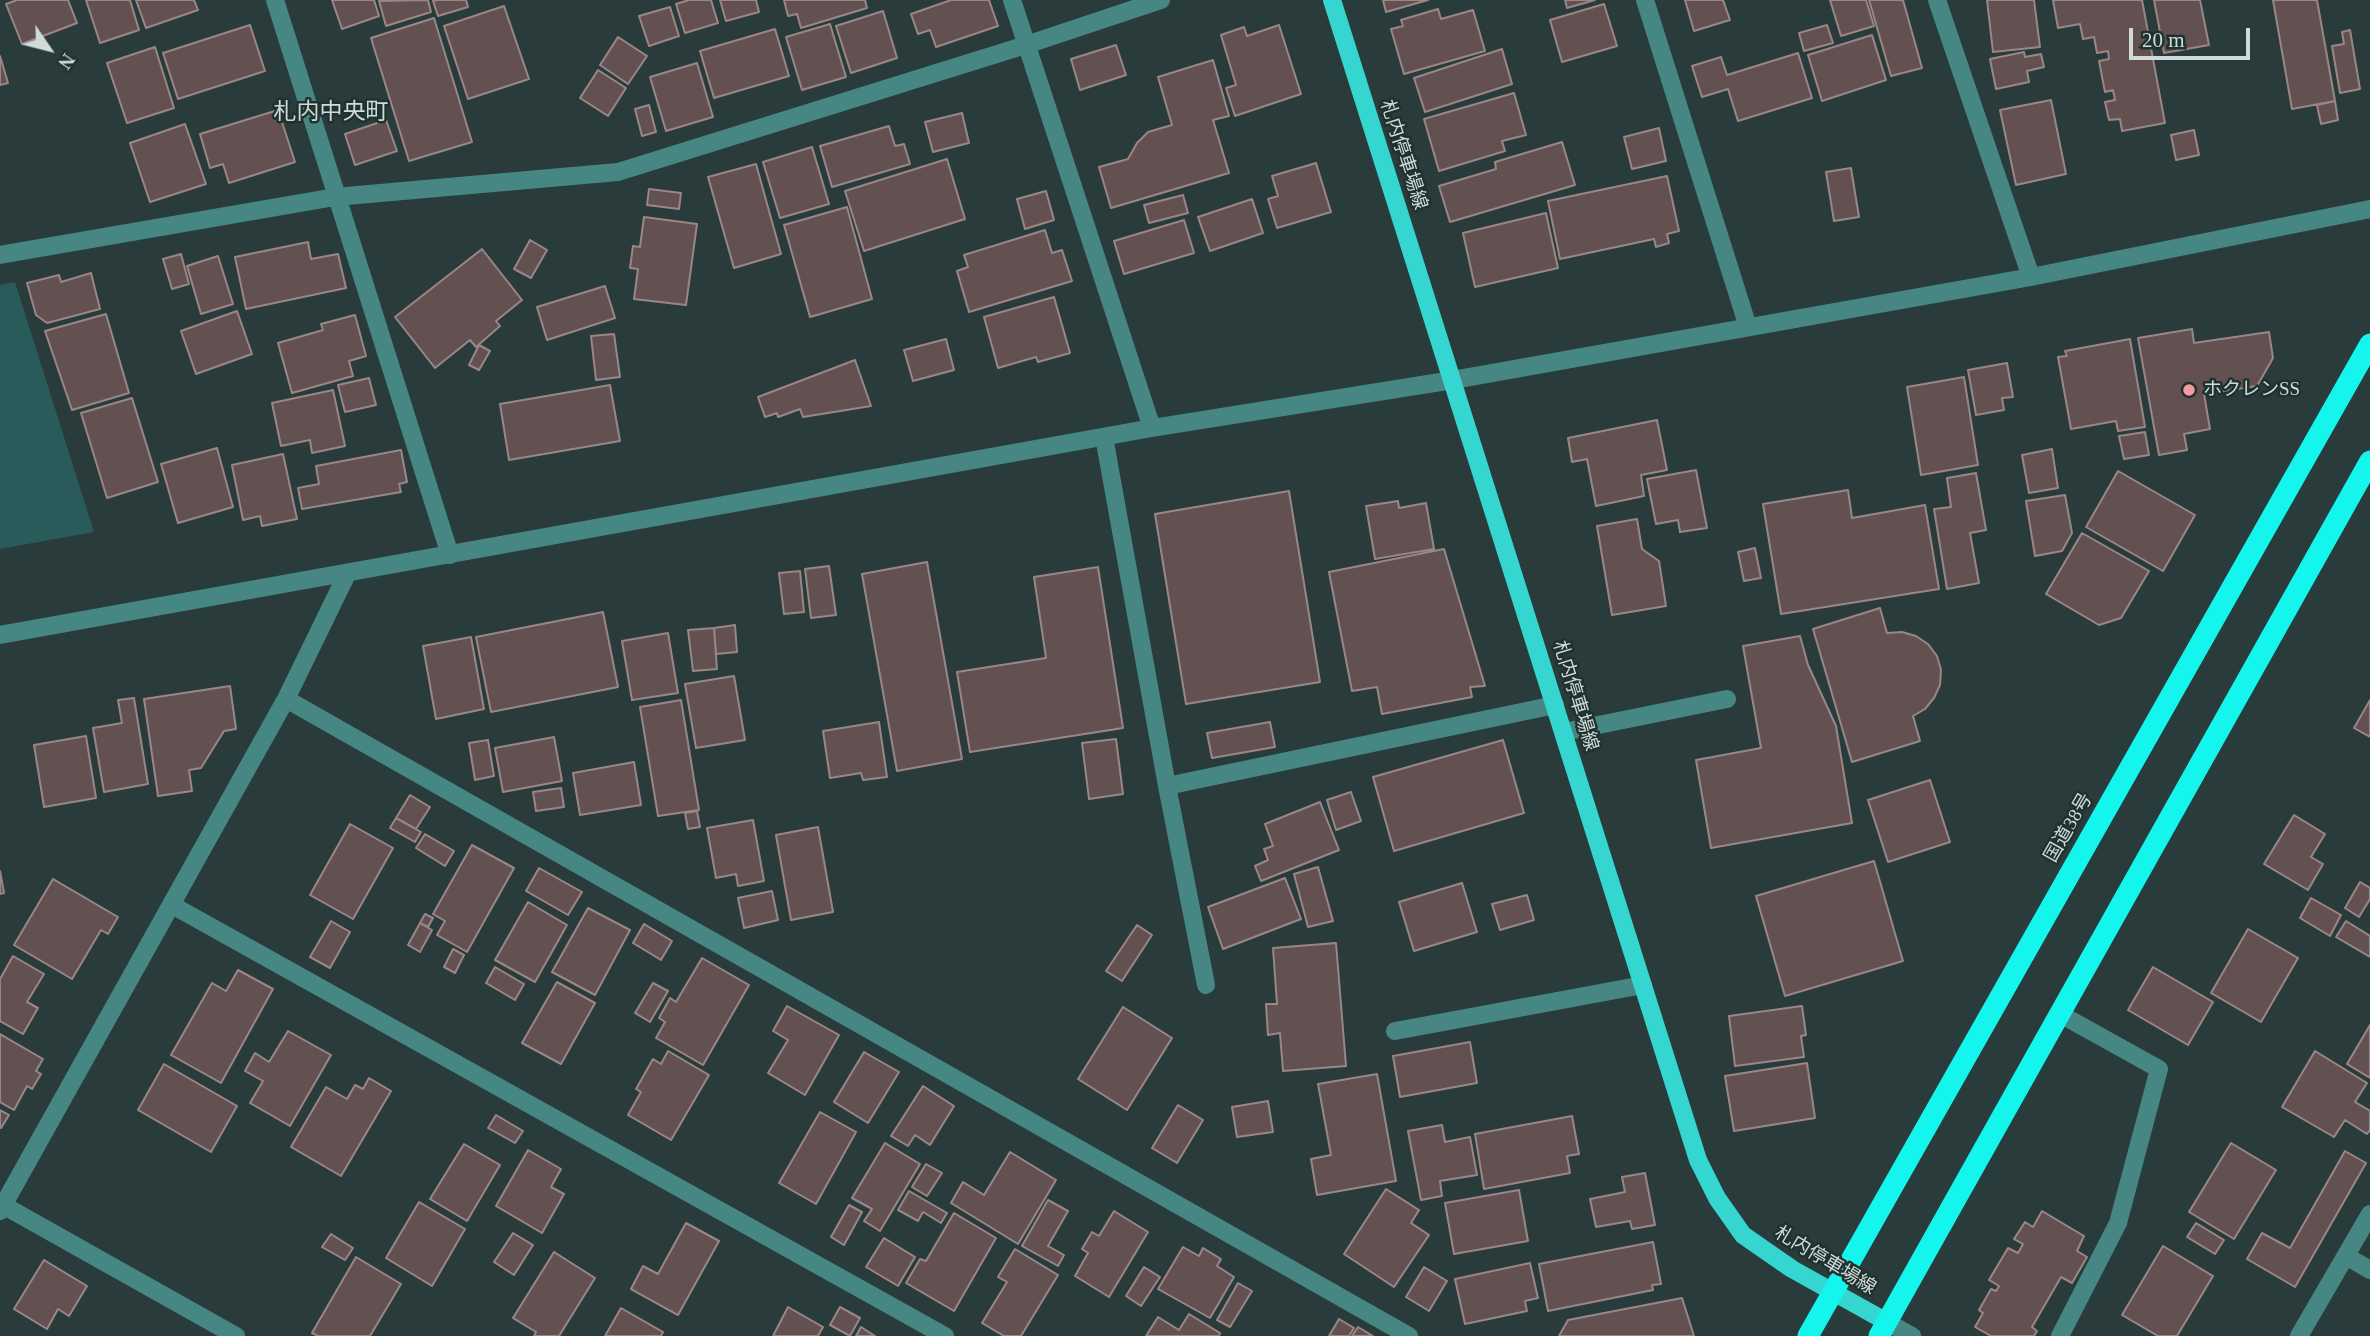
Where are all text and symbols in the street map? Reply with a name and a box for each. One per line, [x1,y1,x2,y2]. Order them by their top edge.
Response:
north arrow [14,14,84,84]
scale bar [2132,14,2253,58]
text: 20 m [2142,28,2185,52]
text: N [54,50,79,73]
street label: 札内停車場線 [1375,97,1431,213]
district label: 札内中央町 [274,99,388,127]
place label: ホクレンSS [2203,379,2300,401]
marker: ホクレンSS [2181,382,2197,398]
street label: 札内停車場線 [1547,638,1603,754]
street label: 国道38号 [2040,789,2098,867]
street label: 札内停車場線 [1770,1222,1880,1300]

